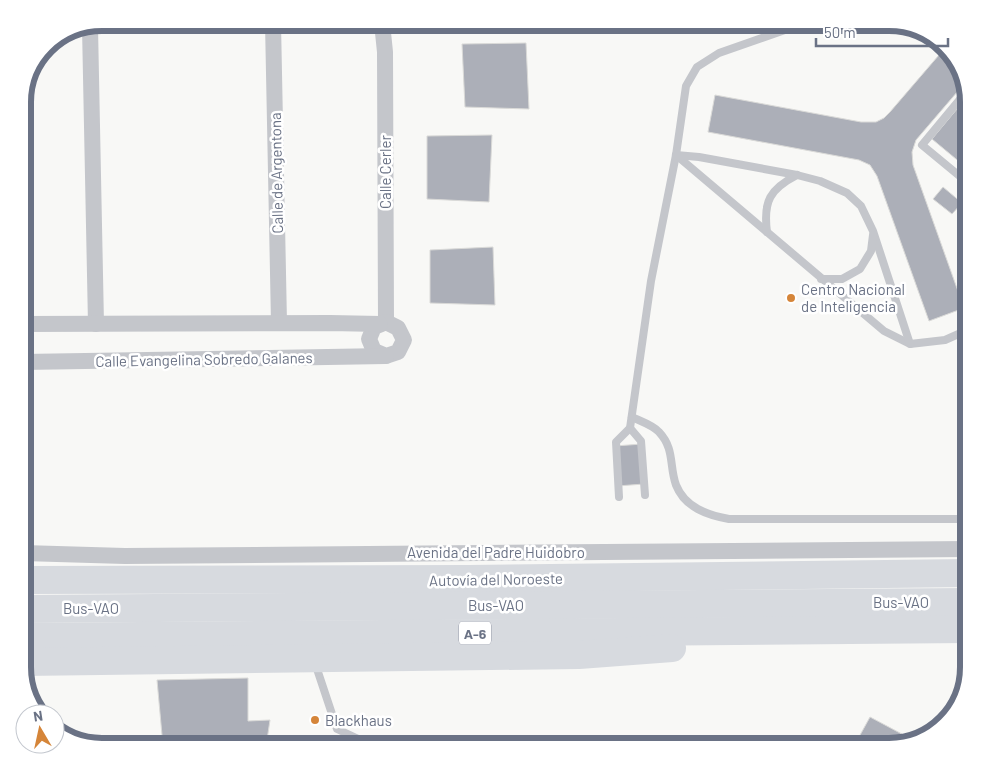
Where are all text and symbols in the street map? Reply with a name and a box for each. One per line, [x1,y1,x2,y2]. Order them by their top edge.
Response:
scale bar [816,15,948,47]
text: 50 m [824,23,856,41]
street label: Calle de Argentona [266,112,286,234]
street label: Calle Cerler [376,134,394,209]
place label: Centro Nacional de Inteligencia [801,280,905,315]
marker: Centro Nacional de Inteligencia [785,292,797,304]
street label: Calle Evangelina Sobredo Galanes [95,348,313,370]
street label: Avenida del Padre Huidobro [407,543,585,561]
street label: Autovía del Noroeste [429,569,563,589]
street label: Bus-VAO [873,593,929,611]
street label: Bus-VAO [468,596,524,614]
street label: Bus-VAO [63,599,119,617]
road number: A-6 [459,622,491,644]
north arrow [15,704,65,754]
text: N [32,707,44,725]
place label: Blackhaus [325,711,392,729]
marker: Blackhaus [309,714,321,726]

